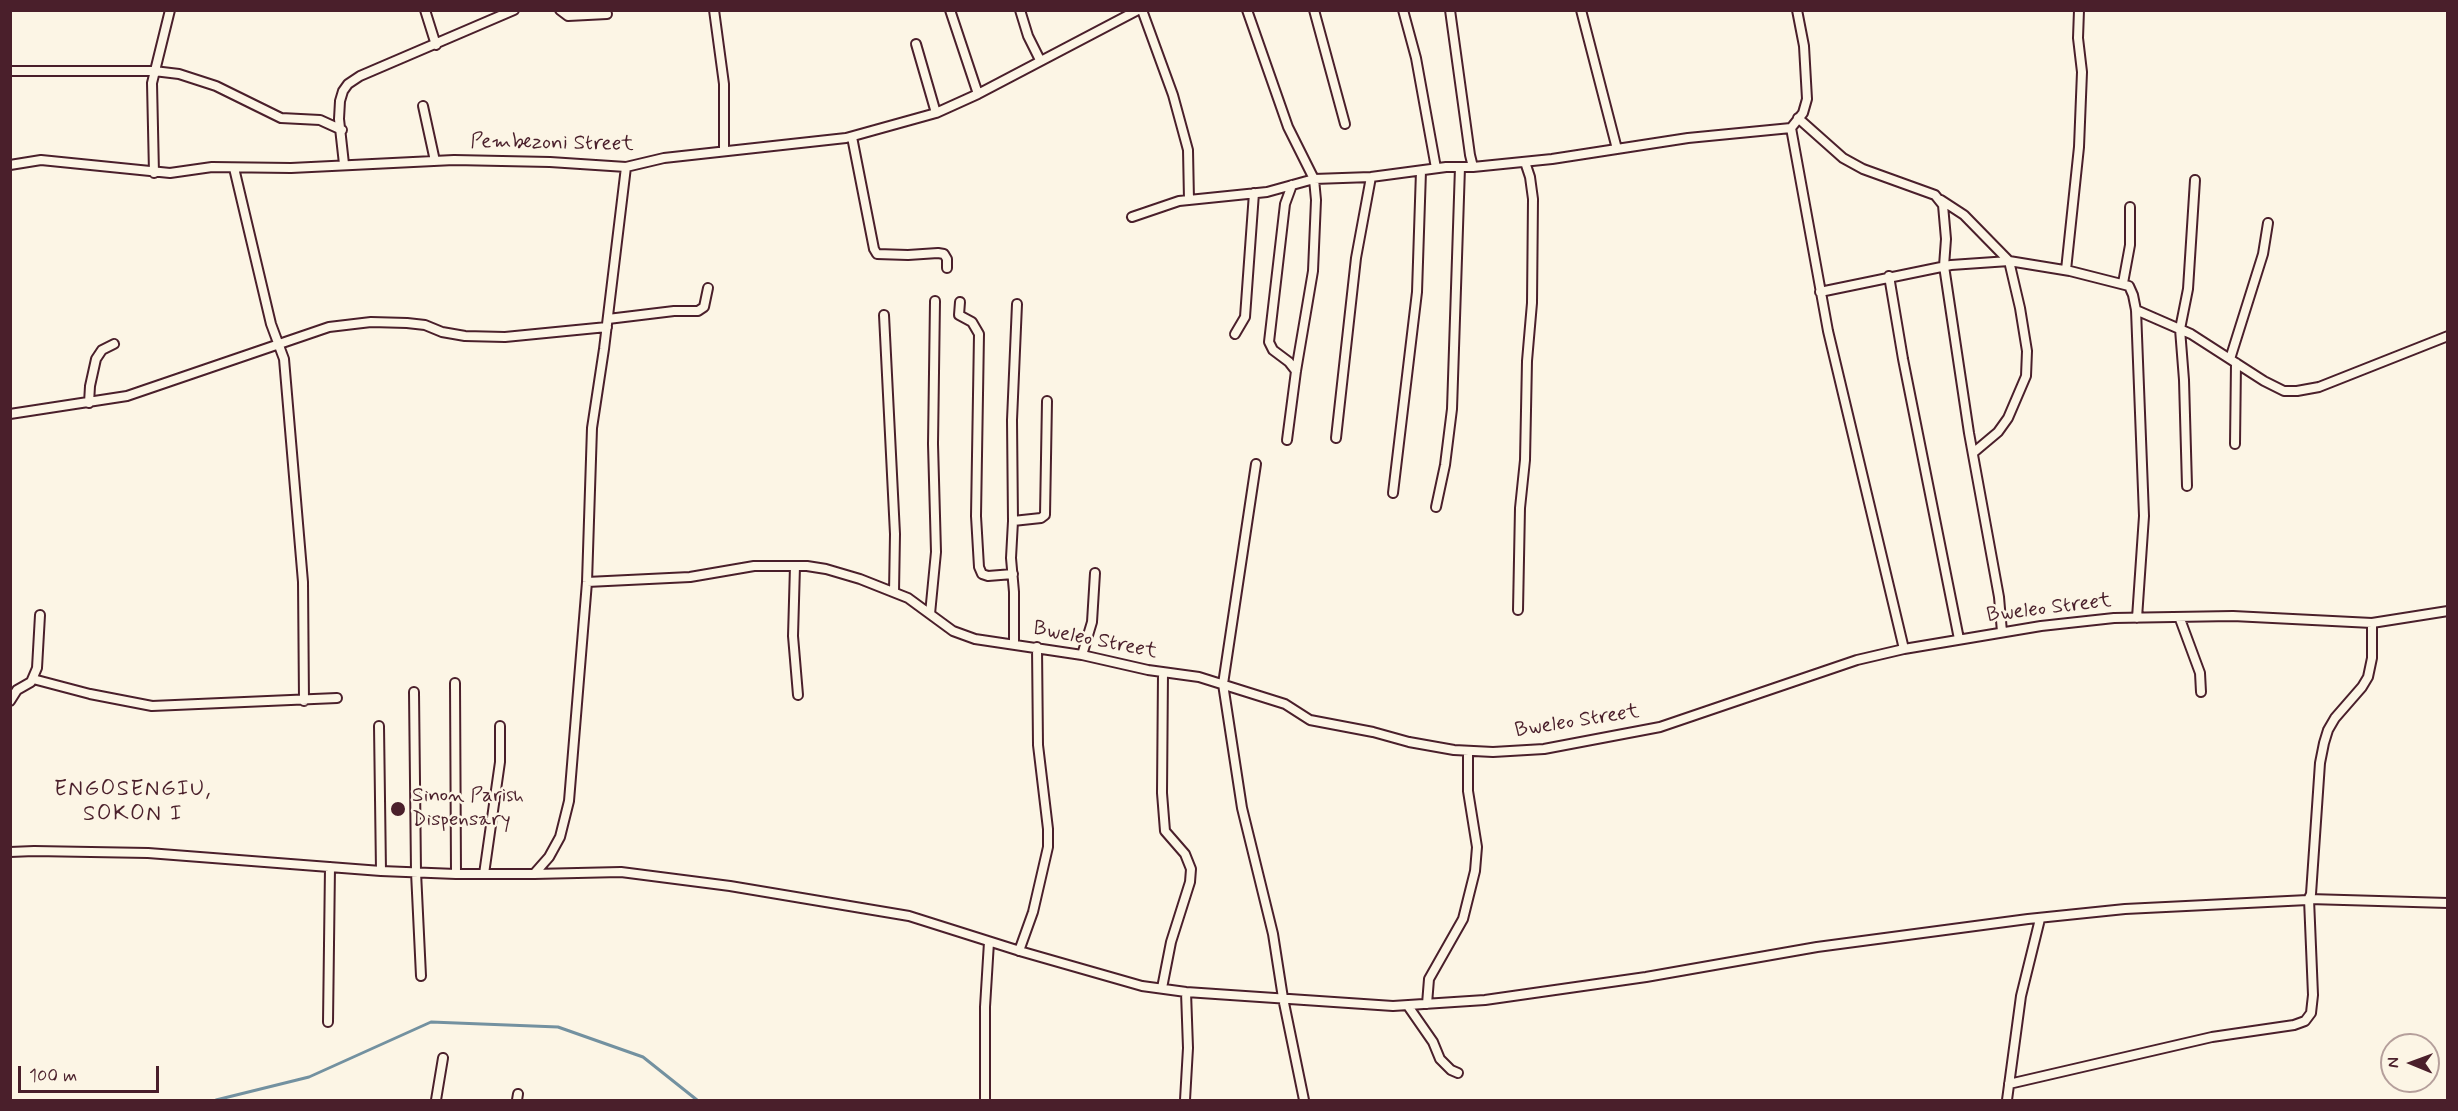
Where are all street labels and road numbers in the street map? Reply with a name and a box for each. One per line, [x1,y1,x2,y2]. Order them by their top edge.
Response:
street label: Pembezoni Street [470,130,634,158]
street label: Bweleo Street [1985,589,2113,629]
street label: Bweleo Street [1031,617,1159,665]
street label: Bweleo Street [1513,700,1641,744]

